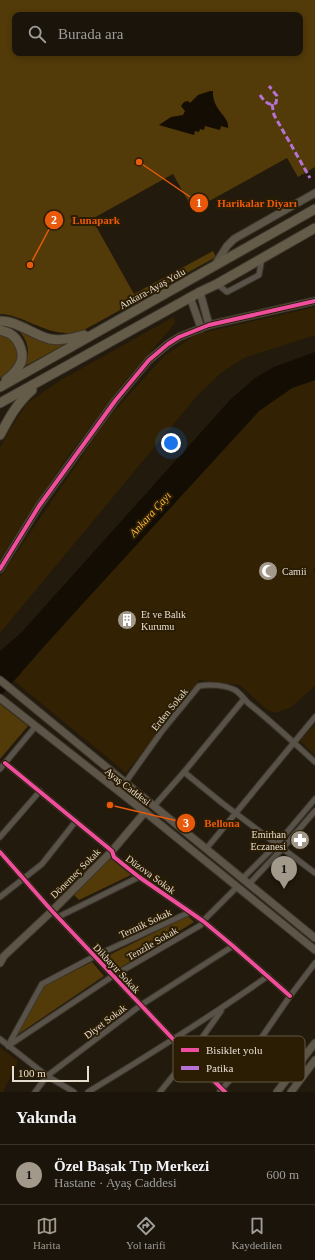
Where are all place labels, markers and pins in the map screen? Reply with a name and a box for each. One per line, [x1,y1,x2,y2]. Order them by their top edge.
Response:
callout: Harikalar Diyarı [189,191,305,214]
callout: Lunapark [44,208,127,231]
mosque icon: Camii [257,560,279,582]
place label: Camii [282,566,307,577]
building icon: Et ve Balık Kurumu [116,609,138,631]
place label: Et ve Balık Kurumu [141,609,186,632]
callout: Bellona [176,811,247,834]
place label: Emirhan Eczanesi [250,829,286,852]
pharmacy icon: Emirhan Eczanesi [289,829,311,851]
pin: 1 [271,856,297,889]

